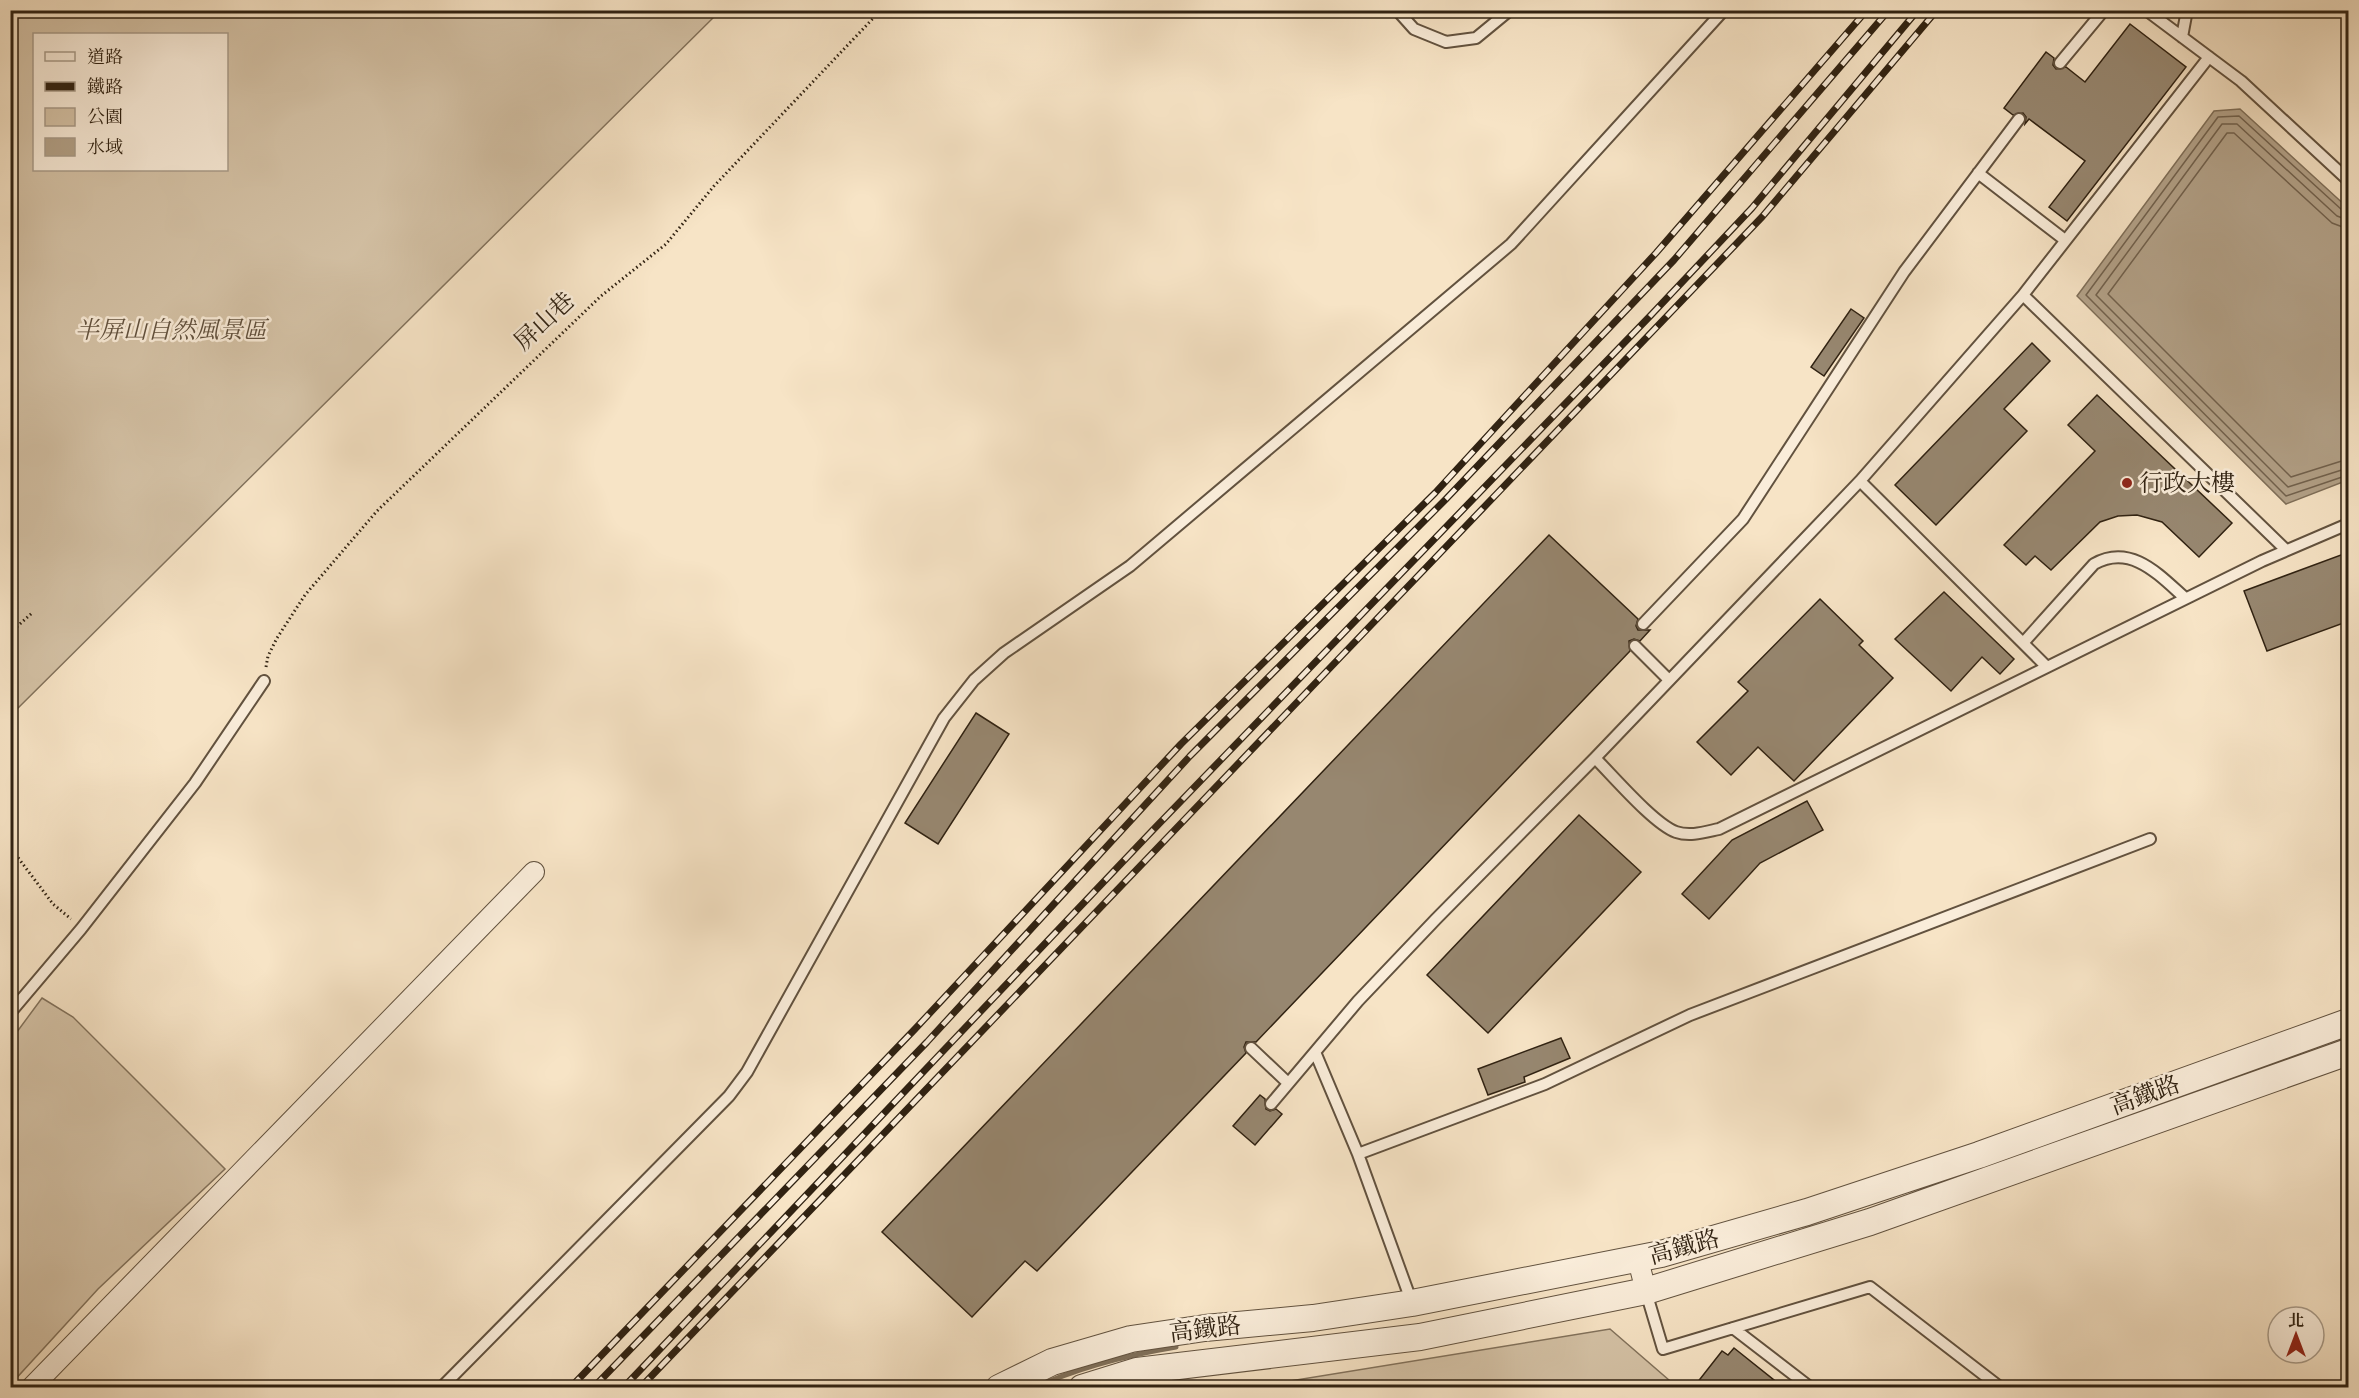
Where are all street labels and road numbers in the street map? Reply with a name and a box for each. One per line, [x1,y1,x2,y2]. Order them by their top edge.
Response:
street label: 屏山巷 [507,285,581,357]
street label: 高鐵路 [2106,1069,2184,1121]
street label: 高鐵路 [1645,1223,1723,1271]
street label: 高鐵路 [1167,1310,1243,1348]

